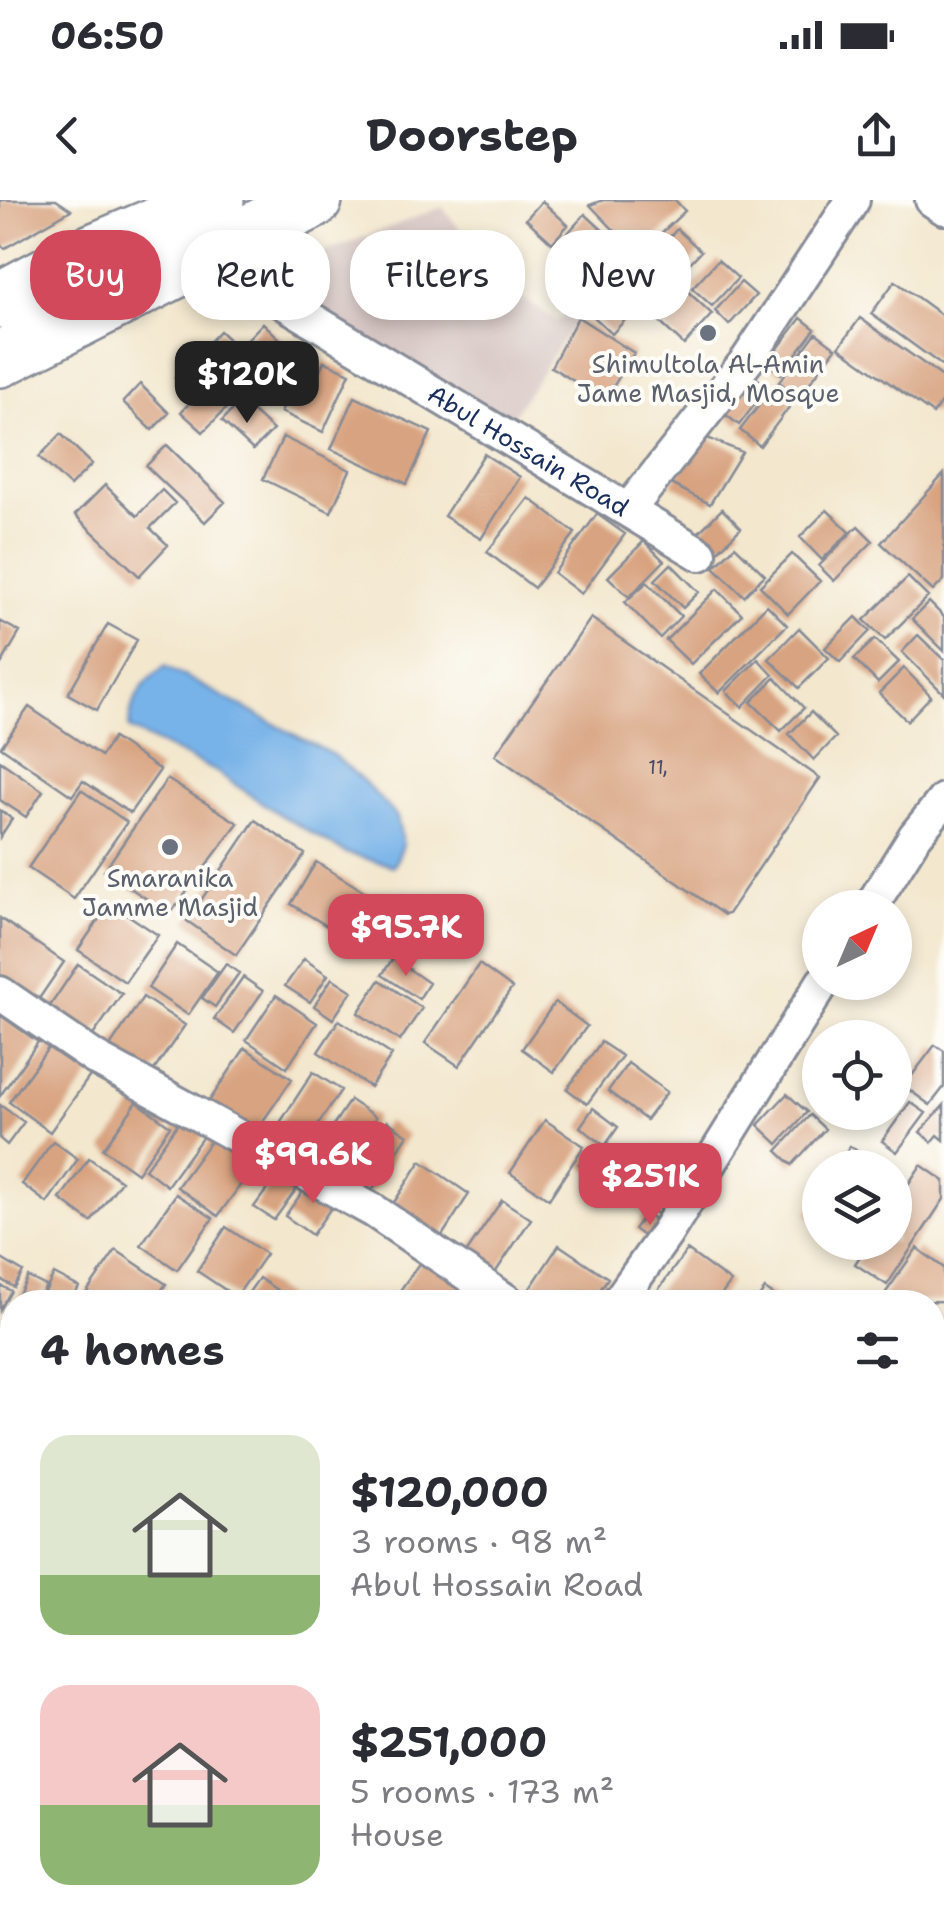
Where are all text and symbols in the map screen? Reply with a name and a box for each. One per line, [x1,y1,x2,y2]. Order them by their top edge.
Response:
text: 06:50 [50,10,165,61]
text: Doorstep [366,105,578,165]
icon: back [40,108,95,163]
icon: share [849,108,904,163]
chip: Buy [30,230,161,320]
chip: Rent [181,230,330,320]
chip: Filters [350,230,525,320]
chip: New [545,230,691,320]
marker: Shimultola Al-Amin Jame Masjid, Mosque [697,322,719,344]
pin: $120K [177,341,317,426]
place label: Shimultola Al-Amin Jame Masjid, Mosque [576,347,840,410]
text: $120K [197,352,297,395]
street label: Abul Hossain Road [422,377,636,524]
house number: 11, [648,754,668,780]
marker: Smaranika Jamme Masjid [159,836,181,858]
place label: Smaranika Jamme Masjid [82,861,258,924]
north arrow [802,890,912,1000]
map controls [802,890,912,1260]
pin: $95.7K [325,894,487,979]
text: $95.7K [350,905,462,948]
button: locate [802,1020,912,1130]
pin: $99.6K [232,1121,394,1206]
text: $99.6K [254,1132,372,1175]
pin: $251K [580,1143,720,1228]
button: layers [802,1150,912,1260]
text: $251K [601,1154,699,1197]
text: 4 homes [40,1322,225,1378]
icon: filters [850,1323,905,1378]
text: $120,000 [350,1464,549,1520]
icon: home [120,1475,240,1595]
text: 3 rooms · 98 m² [350,1520,607,1563]
text: Abul Hossain Road [350,1563,643,1606]
text: $251,000 [350,1714,547,1770]
icon: home [120,1725,240,1845]
text: 5 rooms · 173 m² [350,1770,614,1813]
text: House [350,1813,444,1856]

